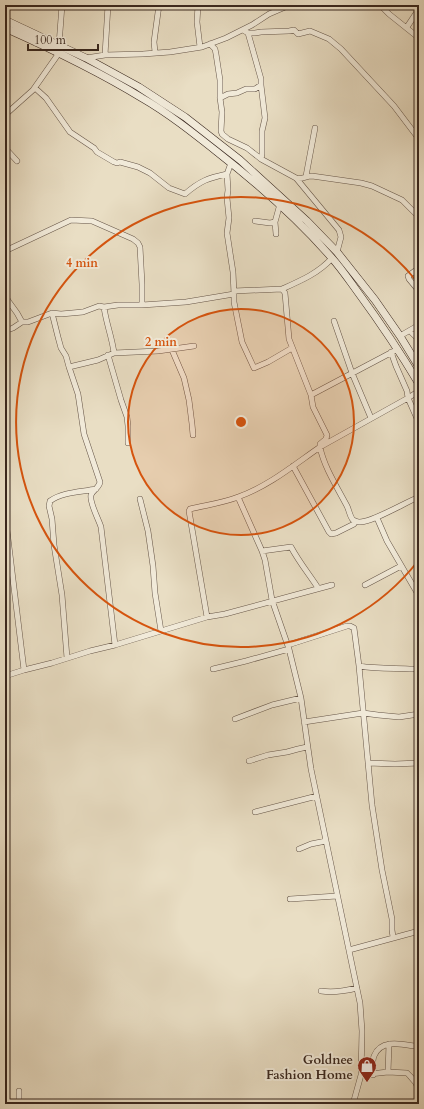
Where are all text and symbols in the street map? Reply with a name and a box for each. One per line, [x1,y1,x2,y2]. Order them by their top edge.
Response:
scale bar [28,26,98,52]
text: 100 m [34,32,67,48]
text: 4 min [66,255,98,271]
text: 2 min [145,334,177,350]
centre of rings [234,415,248,429]
place label: Goldnee Fashion Home [266,1051,353,1084]
shop icon: Goldnee Fashion Home [356,1055,378,1083]

